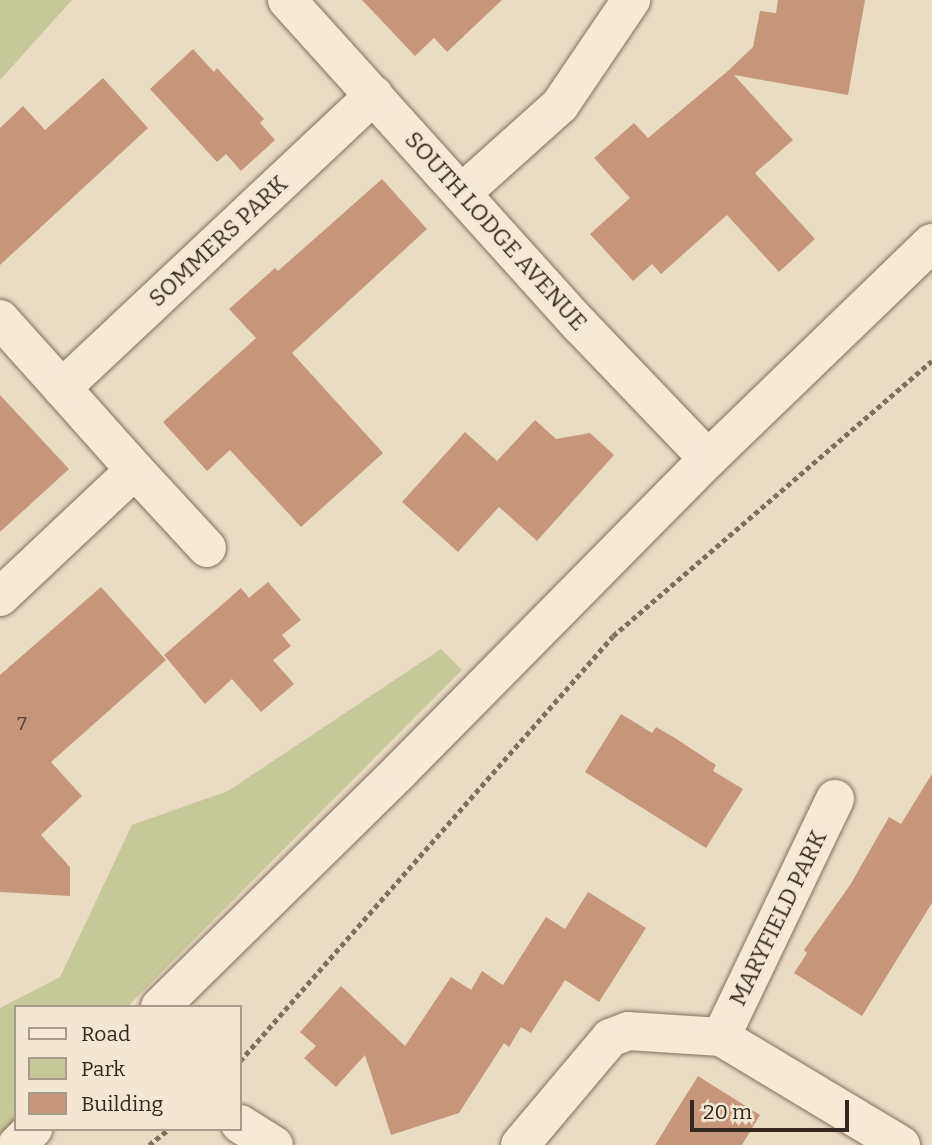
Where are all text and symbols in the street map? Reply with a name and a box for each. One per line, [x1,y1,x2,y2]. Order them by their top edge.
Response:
street label: SOUTH LODGE AVENUE [399,126,593,336]
street label: SOMMERS PARK [143,170,293,312]
house number: 7 [17,713,27,735]
street label: MARYFIELD PARK [724,826,832,1010]
legend [14,1005,242,1131]
text: Road [81,1021,130,1047]
text: Park [81,1056,125,1082]
scale bar [694,1086,853,1130]
text: Building [81,1091,163,1117]
text: 20 m [703,1099,752,1125]

